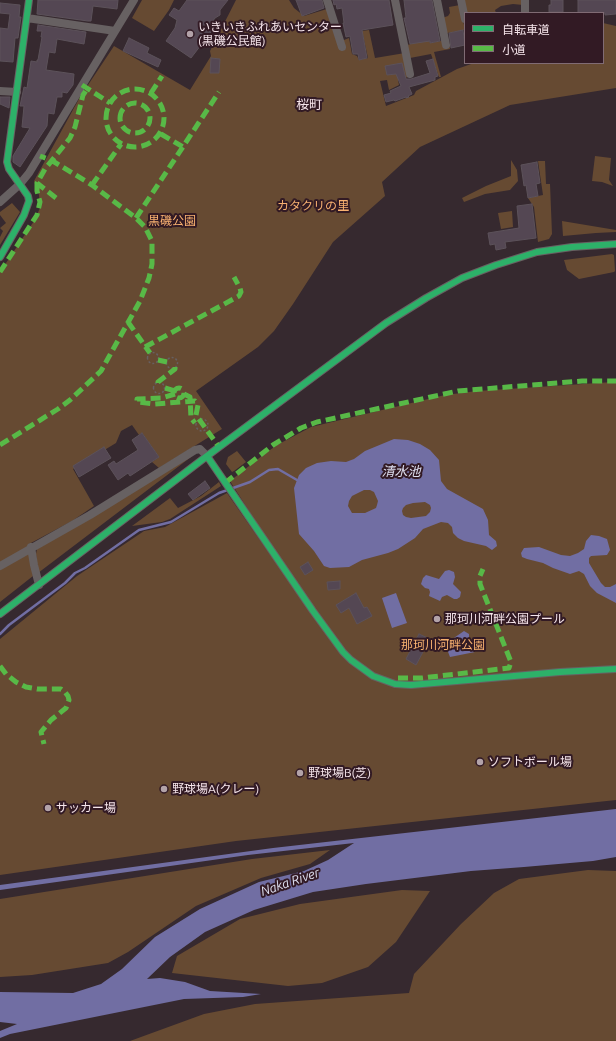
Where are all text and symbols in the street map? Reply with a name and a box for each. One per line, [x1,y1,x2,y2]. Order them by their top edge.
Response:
legend [464,12,604,64]
place label: いきいきふれあいセンター (黒磯公民館) [198,20,342,48]
text: 自転車道 [502,23,550,36]
marker: いきいきふれあいセンター (黒磯公民館) [185,29,195,39]
text: 小道 [502,43,526,56]
district label: 桜町 [296,97,322,113]
park label: カタクリの里 [277,199,349,213]
park label: 黒磯公園 [148,214,196,228]
water label: 清水池 [382,464,420,480]
place label: 那珂川河畔公園プール [445,612,565,626]
marker: 那珂川河畔公園プール [432,614,442,624]
park label: 那珂川河畔公園 [401,638,485,652]
place label: ソフトボール場 [488,755,572,769]
marker: ソフトボール場 [475,757,485,767]
place label: 野球場B(芝) [308,766,371,780]
marker: 野球場B(芝) [295,768,305,778]
place label: 野球場A(クレー) [172,782,259,796]
marker: 野球場A(クレー) [159,784,169,794]
place label: サッカー場 [56,801,116,815]
marker: サッカー場 [43,803,53,813]
water label: Naka River [258,865,322,899]

